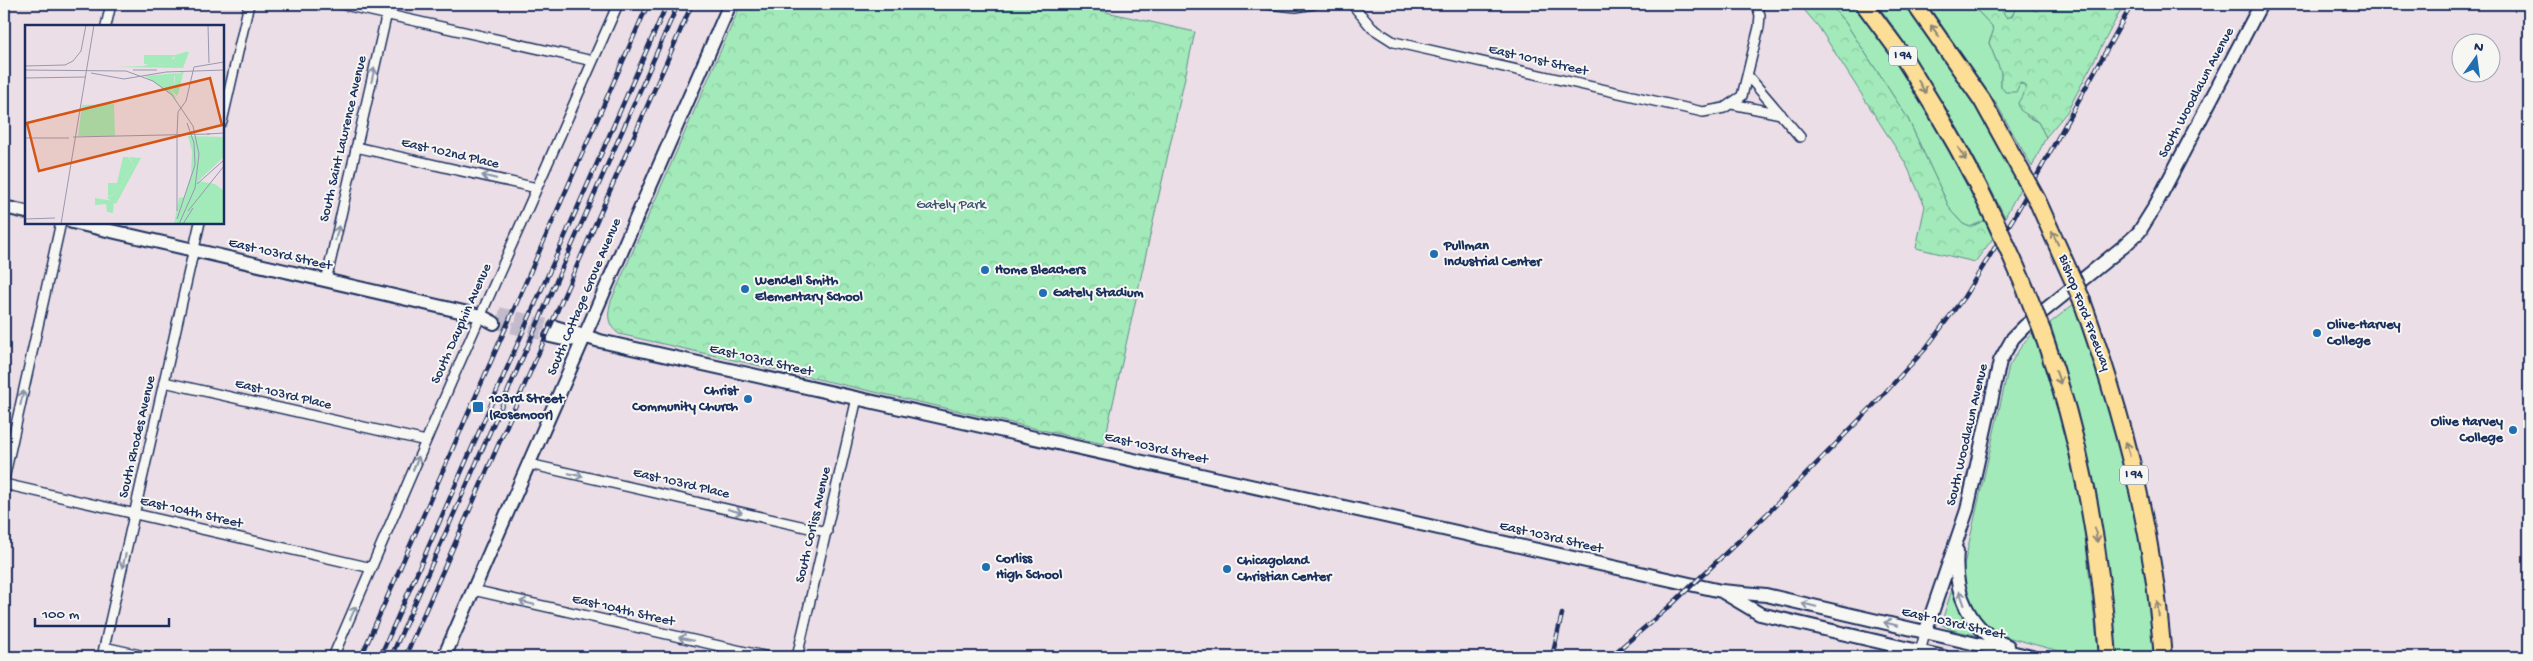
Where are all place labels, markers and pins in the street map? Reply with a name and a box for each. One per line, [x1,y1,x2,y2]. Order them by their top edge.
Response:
place label: Pullman Industrial Center [1443,238,1543,271]
marker: Pullman Industrial Center [1428,248,1440,260]
place label: Home Bleachers [995,262,1086,279]
marker: Home Bleachers [979,264,991,276]
place label: Wendell Smith Elementary School [754,273,863,306]
marker: Wendell Smith Elementary School [739,283,751,295]
place label: Gately Stadium [1053,285,1144,302]
marker: Gately Stadium [1037,287,1049,299]
place label: Olive-Harvey College [2326,317,2400,350]
marker: Olive-Harvey College [2311,327,2323,339]
place label: Christ Community Church [631,383,739,416]
place label: 103rd Street (Rosemoor) [488,391,565,424]
marker: Christ Community Church [742,393,754,405]
marker: 103rd Street (Rosemoor) [471,400,485,414]
place label: Olive Harvey College [2431,414,2504,447]
marker: Olive Harvey College [2507,424,2519,436]
place label: Corliss High School [995,551,1062,584]
place label: Chicagoland Christian Center [1236,553,1333,586]
marker: Corliss High School [980,561,992,573]
marker: Chicagoland Christian Center [1221,563,1233,575]

